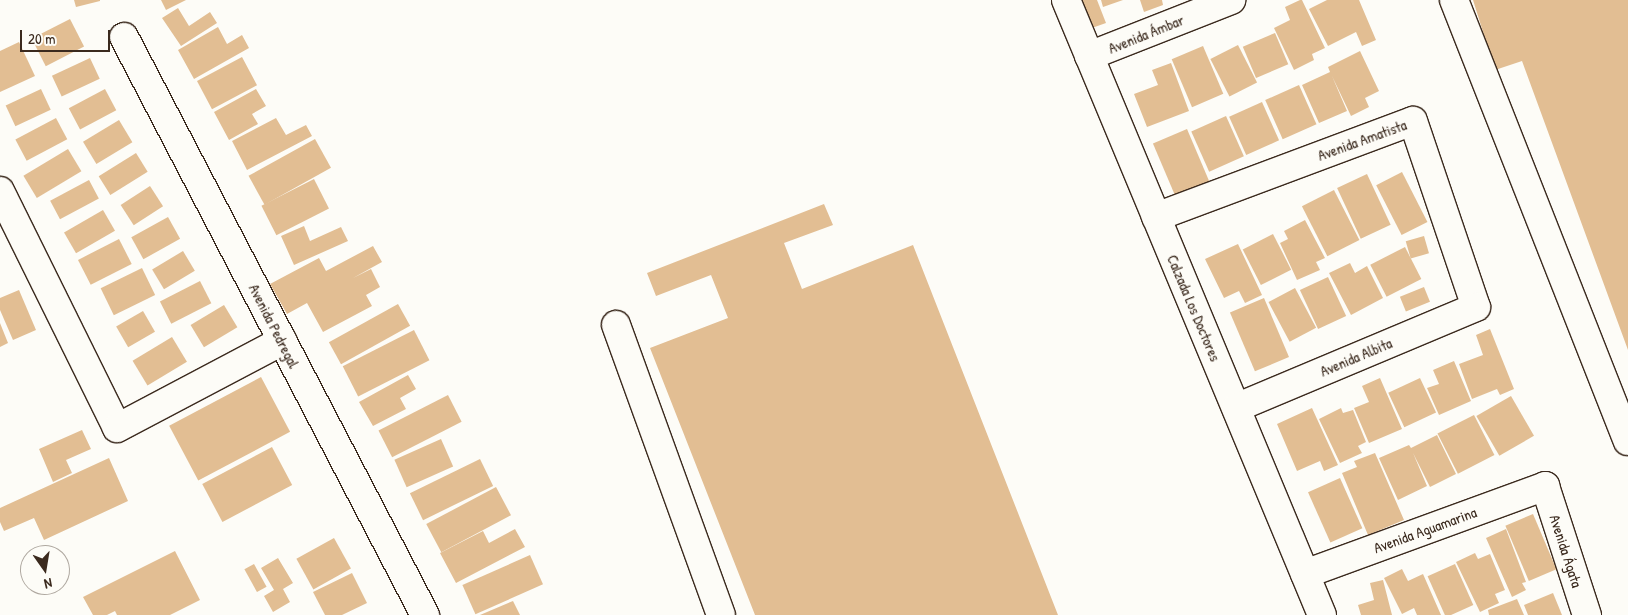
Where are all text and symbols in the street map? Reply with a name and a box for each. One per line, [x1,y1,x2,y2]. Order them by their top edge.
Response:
street label: Avenida Ámbar [1106,11,1186,57]
scale bar [22,20,112,52]
text: 20 m [28,28,55,49]
street label: Avenida Amatista [1315,116,1409,164]
street label: Calzada Los Doctores [1163,252,1225,364]
street label: Avenida Pedregal [245,281,303,371]
street label: Avenida Albita [1317,334,1395,380]
street label: Avenida Aguamarina [1371,503,1479,557]
street label: Avenida Ágata [1546,512,1586,590]
north arrow [20,545,70,595]
text: N [43,574,54,594]

